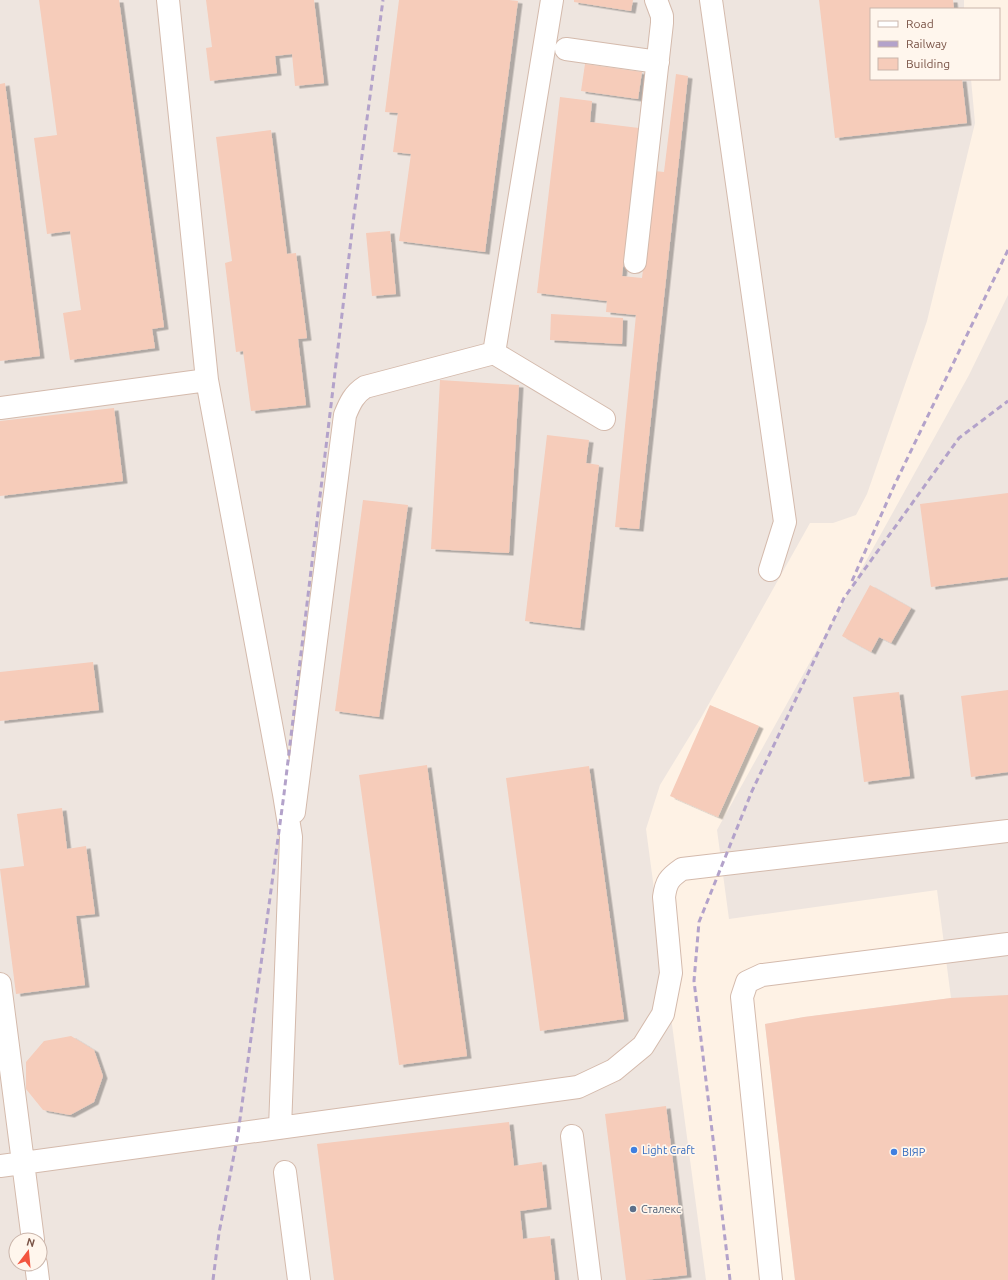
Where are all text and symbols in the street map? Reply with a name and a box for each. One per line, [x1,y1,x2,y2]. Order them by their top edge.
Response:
legend [870,8,1000,80]
text: Road [906,17,934,30]
text: Railway [906,37,947,50]
text: Building [906,57,950,70]
place label: Light Craft [642,1144,695,1156]
marker: Light Craft [629,1145,639,1155]
place label: ВІЯР [902,1146,926,1158]
marker: ВІЯР [889,1147,899,1157]
place label: Сталекс [641,1203,681,1215]
marker: Сталекс [628,1204,638,1214]
north arrow [8,1232,48,1272]
text: N [25,1235,36,1249]

